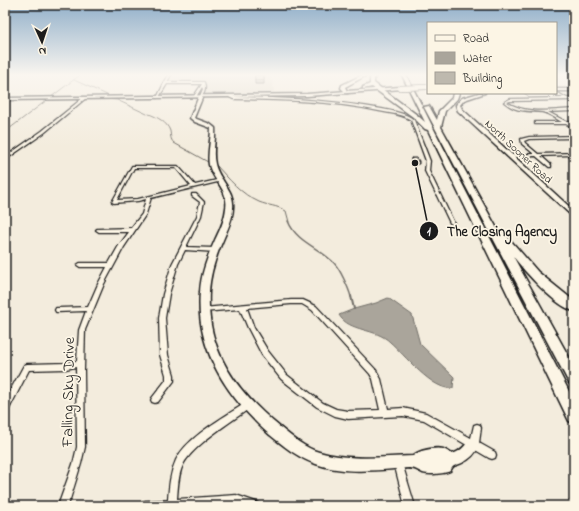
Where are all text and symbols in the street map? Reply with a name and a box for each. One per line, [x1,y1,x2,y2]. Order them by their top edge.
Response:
north arrow [22,22,62,62]
legend [427,22,557,94]
text: Road [463,30,489,48]
text: N [38,43,47,59]
text: Water [463,50,492,68]
text: Building [462,70,502,89]
street label: North Sooner Road [481,116,556,187]
callout: The Closing Agency [419,218,566,244]
text: The Closing Agency [447,222,557,245]
text: 1 [427,223,431,241]
street label: Falling Sky Drive [56,336,82,448]

